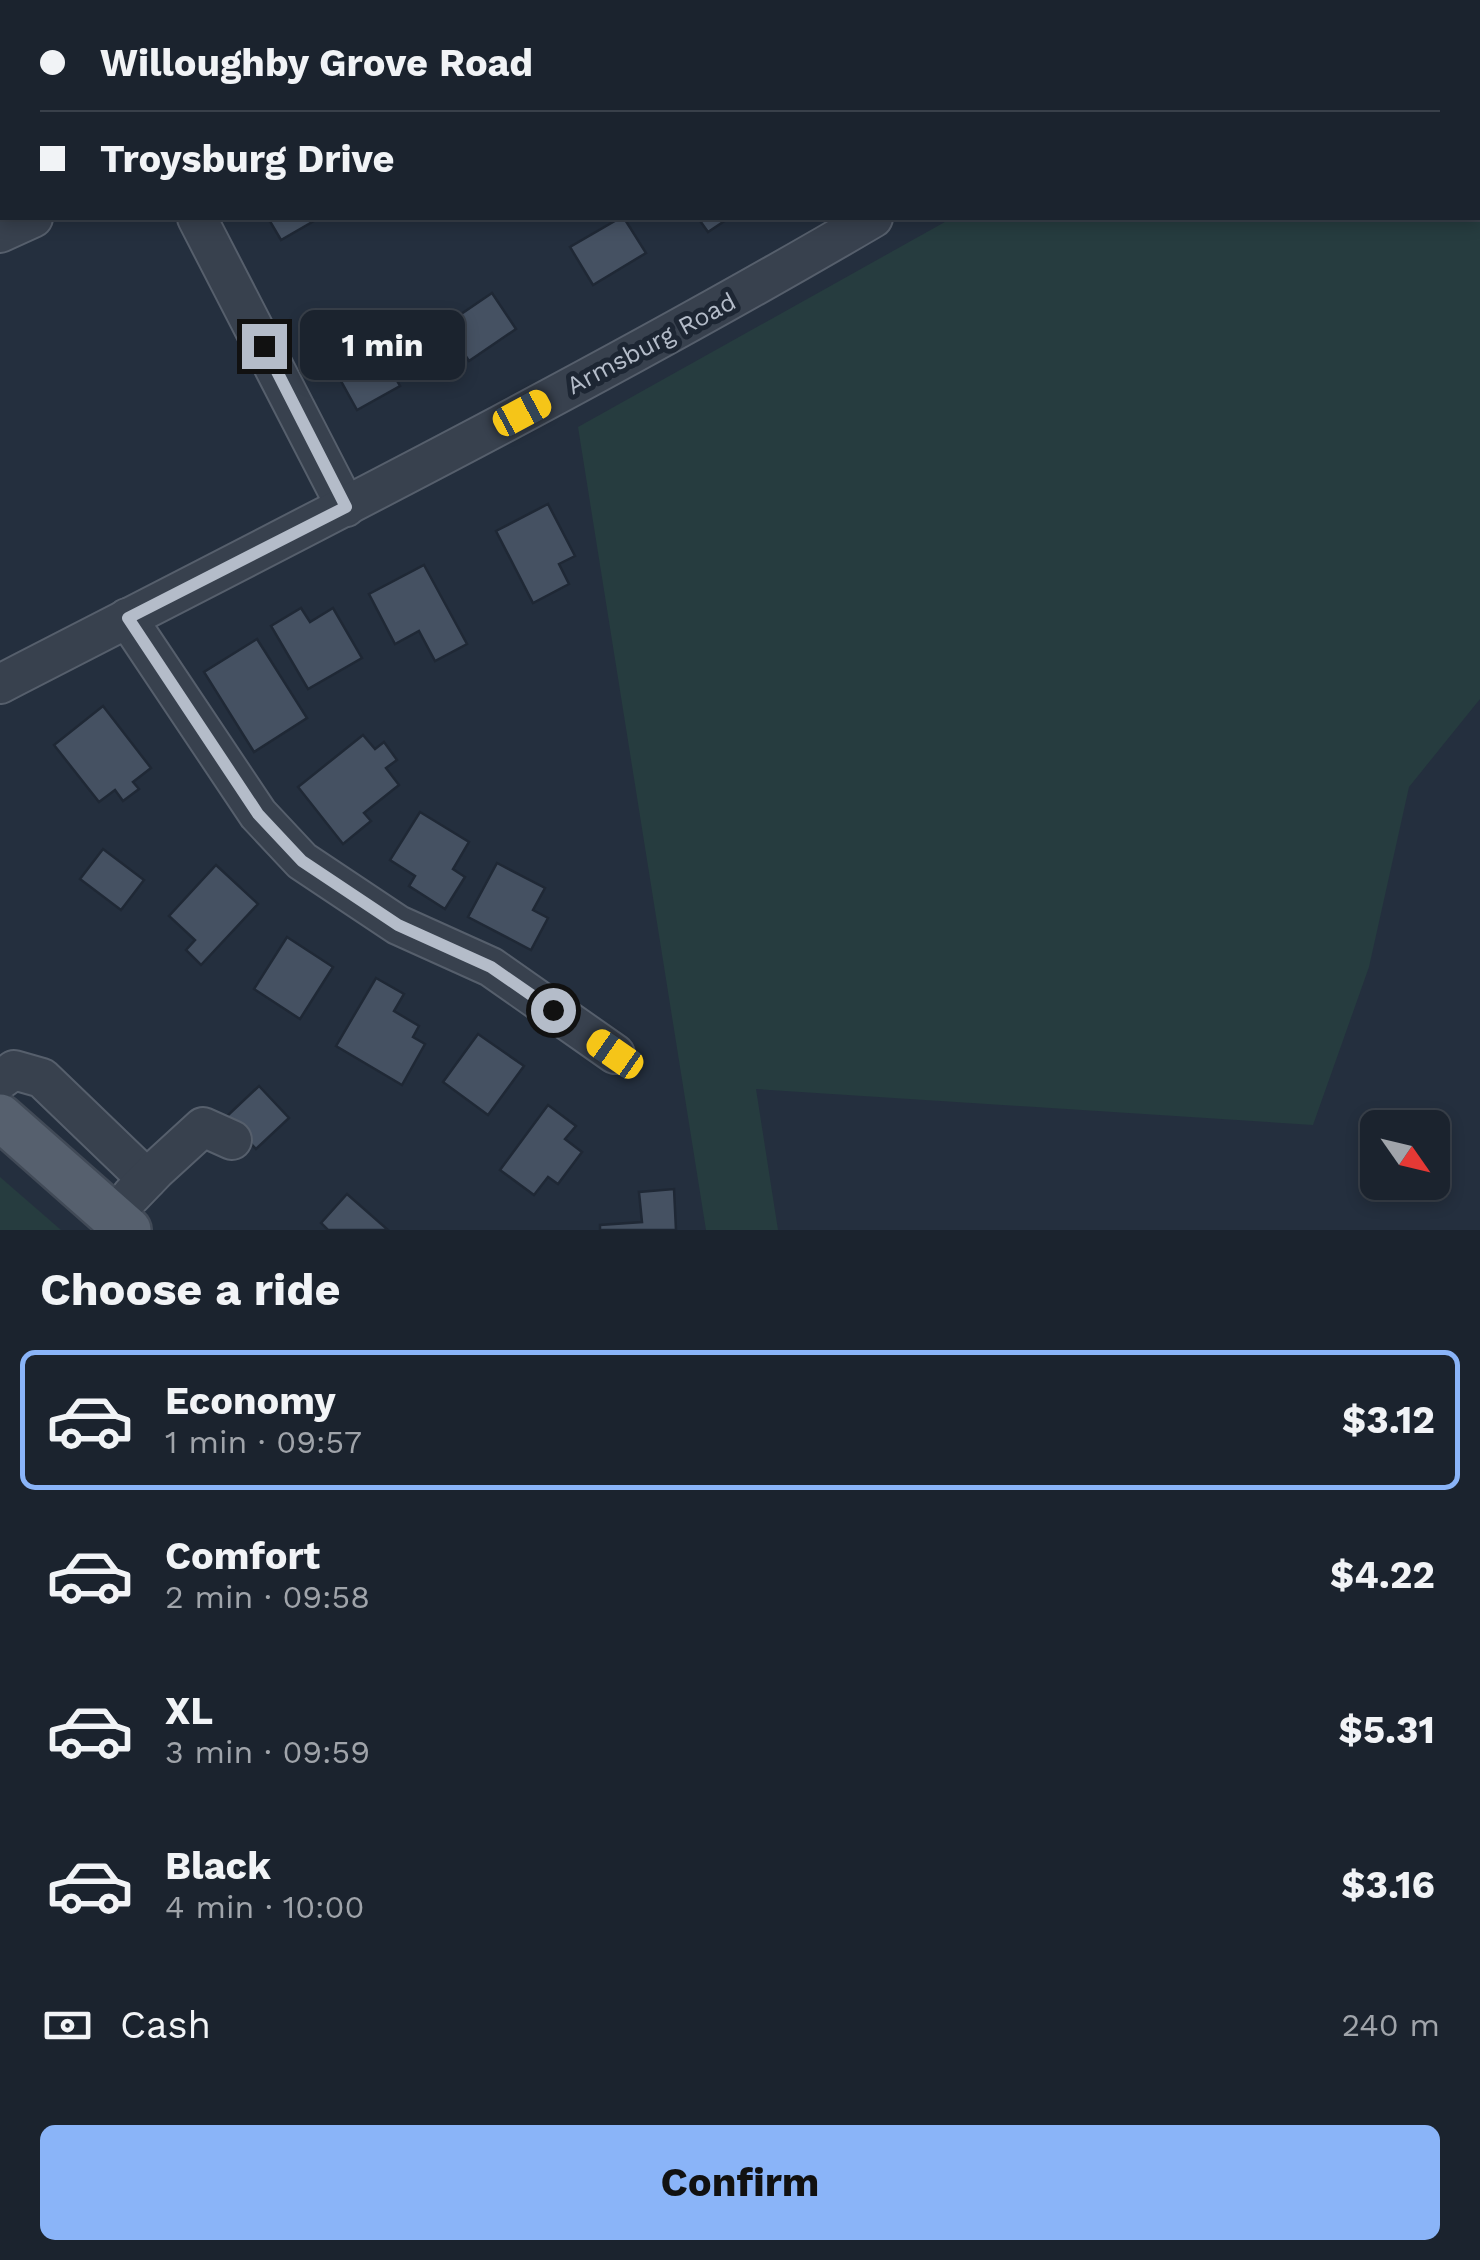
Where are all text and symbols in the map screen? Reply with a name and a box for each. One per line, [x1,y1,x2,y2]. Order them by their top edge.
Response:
text: Willoughby Grove Road [100,41,533,85]
text: Troysburg Drive [100,137,395,181]
street label: Armsburg Road [562,287,741,400]
callout: 1 min [299,311,464,381]
route end [242,324,287,369]
text: 1 min [341,326,424,364]
car [488,386,556,440]
route start [531,988,576,1033]
car [582,1025,648,1083]
north arrow [1360,1110,1450,1200]
map controls [1360,1110,1450,1200]
text: Choose a ride [40,1263,340,1316]
icon: car [45,1375,135,1465]
text: Economy [165,1379,336,1423]
text: $3.12 [1342,1398,1435,1442]
text: 1 min · 09:57 [165,1423,362,1461]
icon: car [45,1530,135,1620]
text: Comfort [165,1534,320,1578]
text: $4.22 [1330,1553,1435,1597]
text: 2 min · 09:58 [165,1578,370,1616]
icon: car [45,1685,135,1775]
text: XL [165,1689,213,1733]
text: $5.31 [1339,1708,1435,1752]
text: 3 min · 09:59 [165,1733,370,1771]
icon: car [45,1840,135,1930]
text: Black [165,1844,271,1888]
text: $3.16 [1341,1863,1435,1907]
text: 4 min · 10:00 [165,1888,364,1926]
icon: cash [40,1998,95,2053]
text: Cash [120,2003,211,2047]
text: 240 m [1341,2006,1440,2044]
button: Confirm [40,2125,1440,2240]

